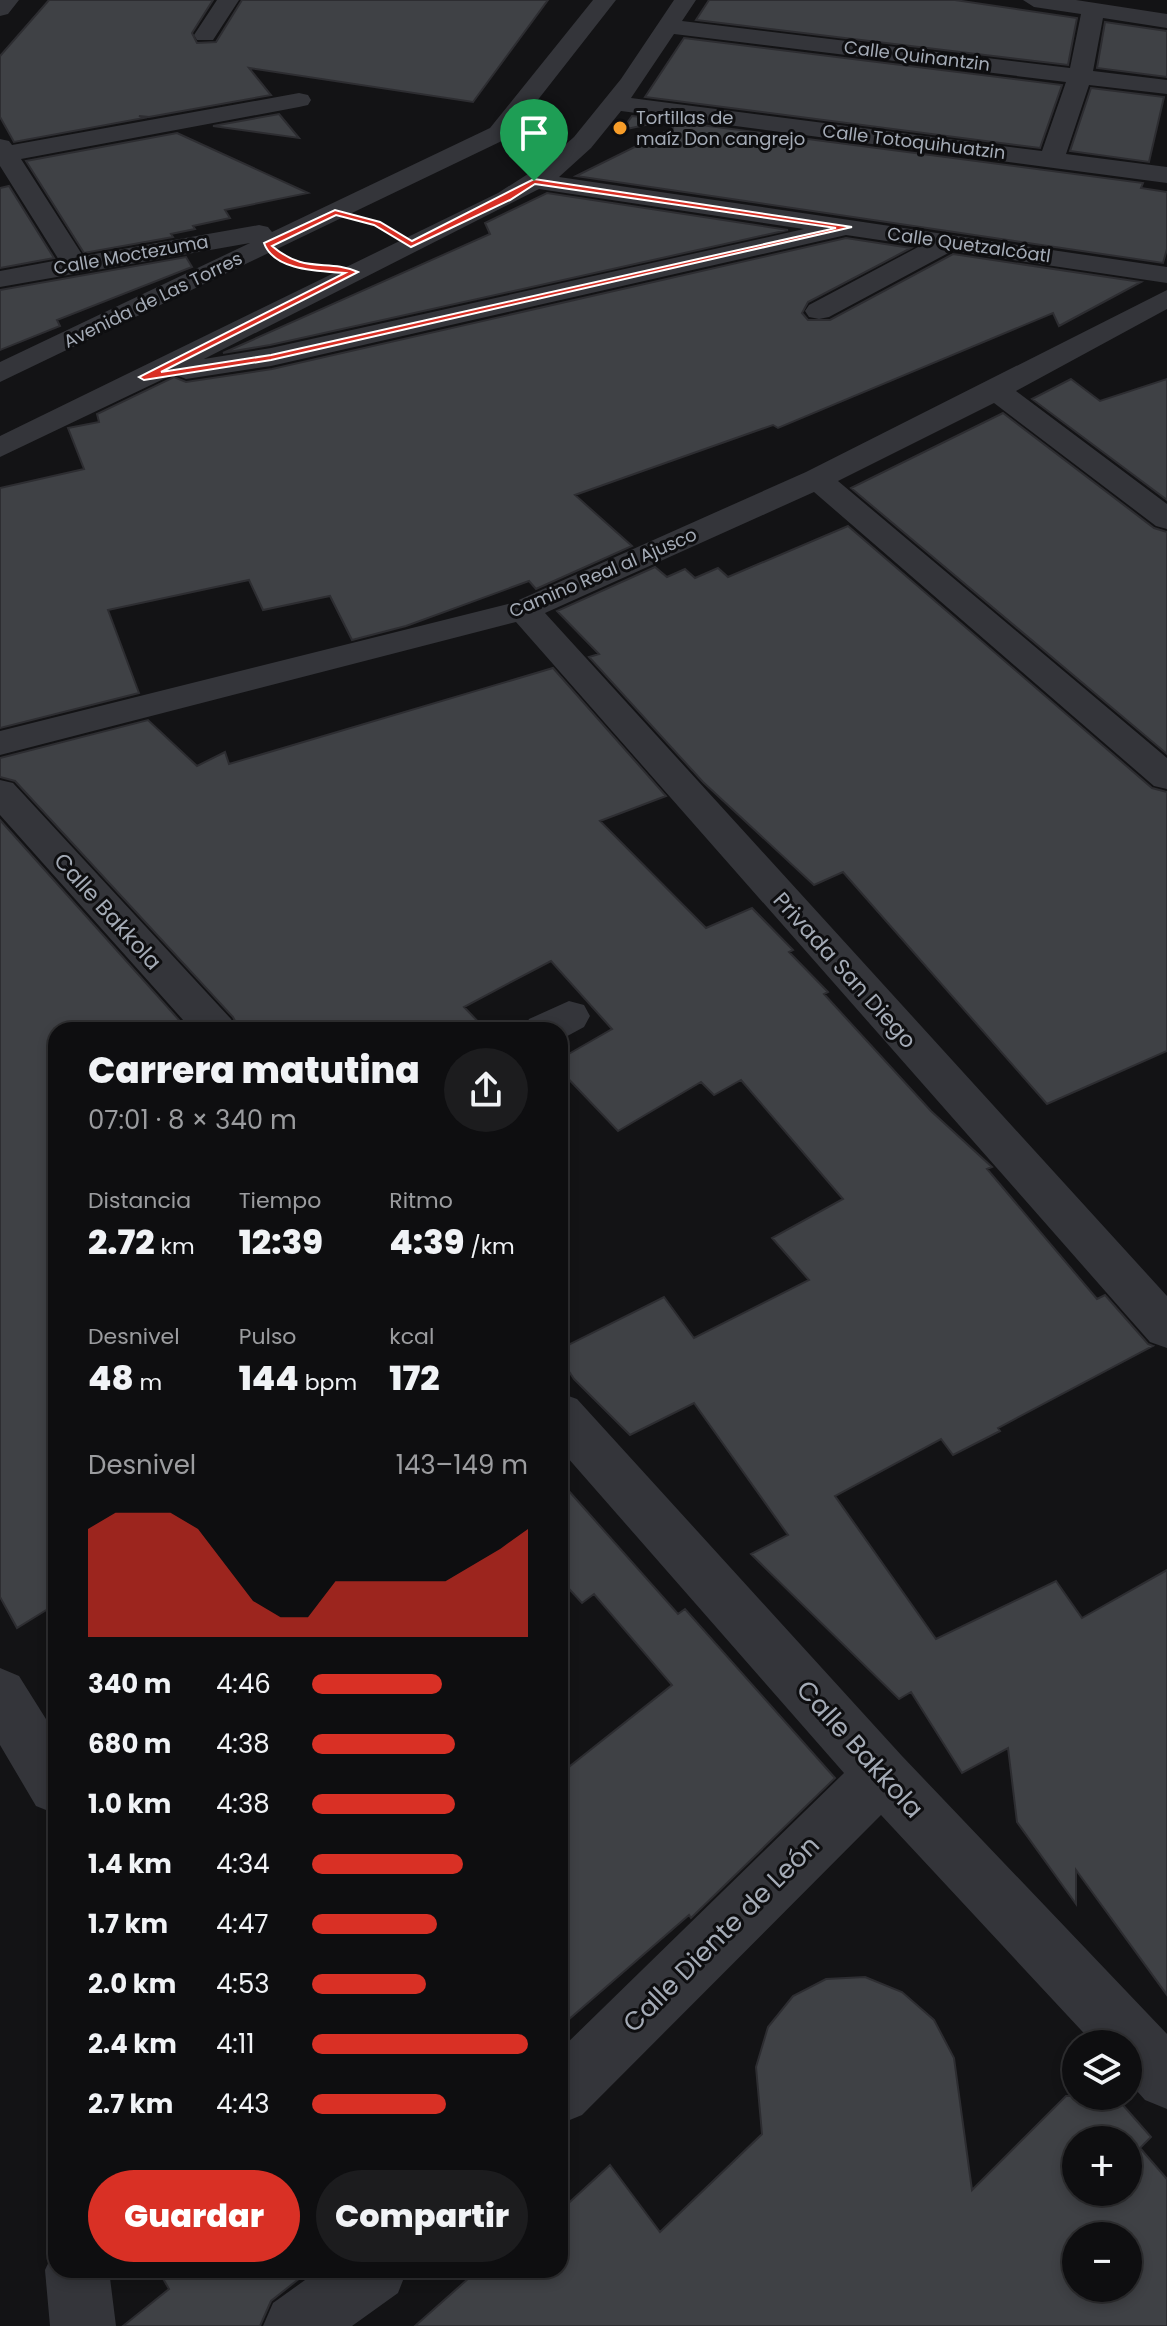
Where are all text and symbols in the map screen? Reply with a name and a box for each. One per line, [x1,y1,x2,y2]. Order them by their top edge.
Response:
street label: Calle Quinantzin [843,34,991,77]
pin [500,99,568,181]
place label: Tortillas de maíz Don cangrejo [636,105,805,151]
icon: arrive [512,111,556,155]
street label: Calle Totoquihuatzin [821,118,1007,165]
marker: Tortillas de maíz Don cangrejo [611,119,629,137]
street label: Calle Quetzalcóatl [886,221,1052,268]
street label: Calle Moctezuma [51,229,210,280]
street label: Avenida de Las Torres [59,245,246,354]
street label: Camino Real al Ajusco [505,522,701,623]
street label: Calle Bakkola [47,846,169,977]
street label: Privada San Diego [766,885,923,1055]
text: Carrera matutina [88,1045,420,1096]
button: share [444,1048,528,1132]
text: 07:01 · 8 × 340 m [88,1102,297,1138]
text: Distancia [88,1185,191,1216]
text: Tiempo [239,1185,321,1216]
text: Ritmo [389,1185,453,1216]
text: 2.72 [88,1218,155,1266]
text: 12:39 [239,1218,323,1266]
text: 4:39 [389,1218,464,1266]
text: km [155,1231,195,1262]
text: /km [464,1231,515,1262]
text: Desnivel [88,1321,180,1352]
text: Pulso [239,1321,296,1352]
text: kcal [389,1321,434,1352]
text: 48 [88,1354,134,1402]
text: 144 [239,1354,299,1402]
text: 172 [389,1354,440,1402]
text: m [134,1367,162,1398]
text: bpm [299,1367,357,1398]
text: Desnivel [88,1447,196,1483]
text: 143–149 m [396,1447,528,1483]
text: 340 m [88,1666,171,1702]
text: 4:46 [216,1666,271,1702]
street label: Calle Bakkola [788,1672,932,1826]
text: 680 m [88,1726,171,1762]
text: 4:38 [216,1726,270,1762]
text: 1.0 km [88,1786,171,1822]
text: 4:38 [216,1786,270,1822]
street label: Calle Diente de León [615,1828,827,2040]
text: 1.4 km [88,1846,172,1882]
text: 4:34 [216,1846,270,1882]
text: 1.7 km [88,1906,168,1942]
text: 4:47 [216,1906,268,1942]
text: 2.0 km [88,1966,176,2002]
text: 4:53 [216,1966,270,2002]
text: 2.4 km [88,2026,177,2062]
text: 4:11 [216,2026,255,2062]
map controls [1062,2030,1142,2302]
button: layers [1062,2030,1142,2110]
text: 2.7 km [88,2086,173,2122]
text: 4:43 [216,2086,270,2122]
button: + [1062,2126,1142,2206]
button: Guardar [88,2170,300,2262]
button: Compartir [316,2170,528,2262]
button: − [1062,2222,1142,2302]

